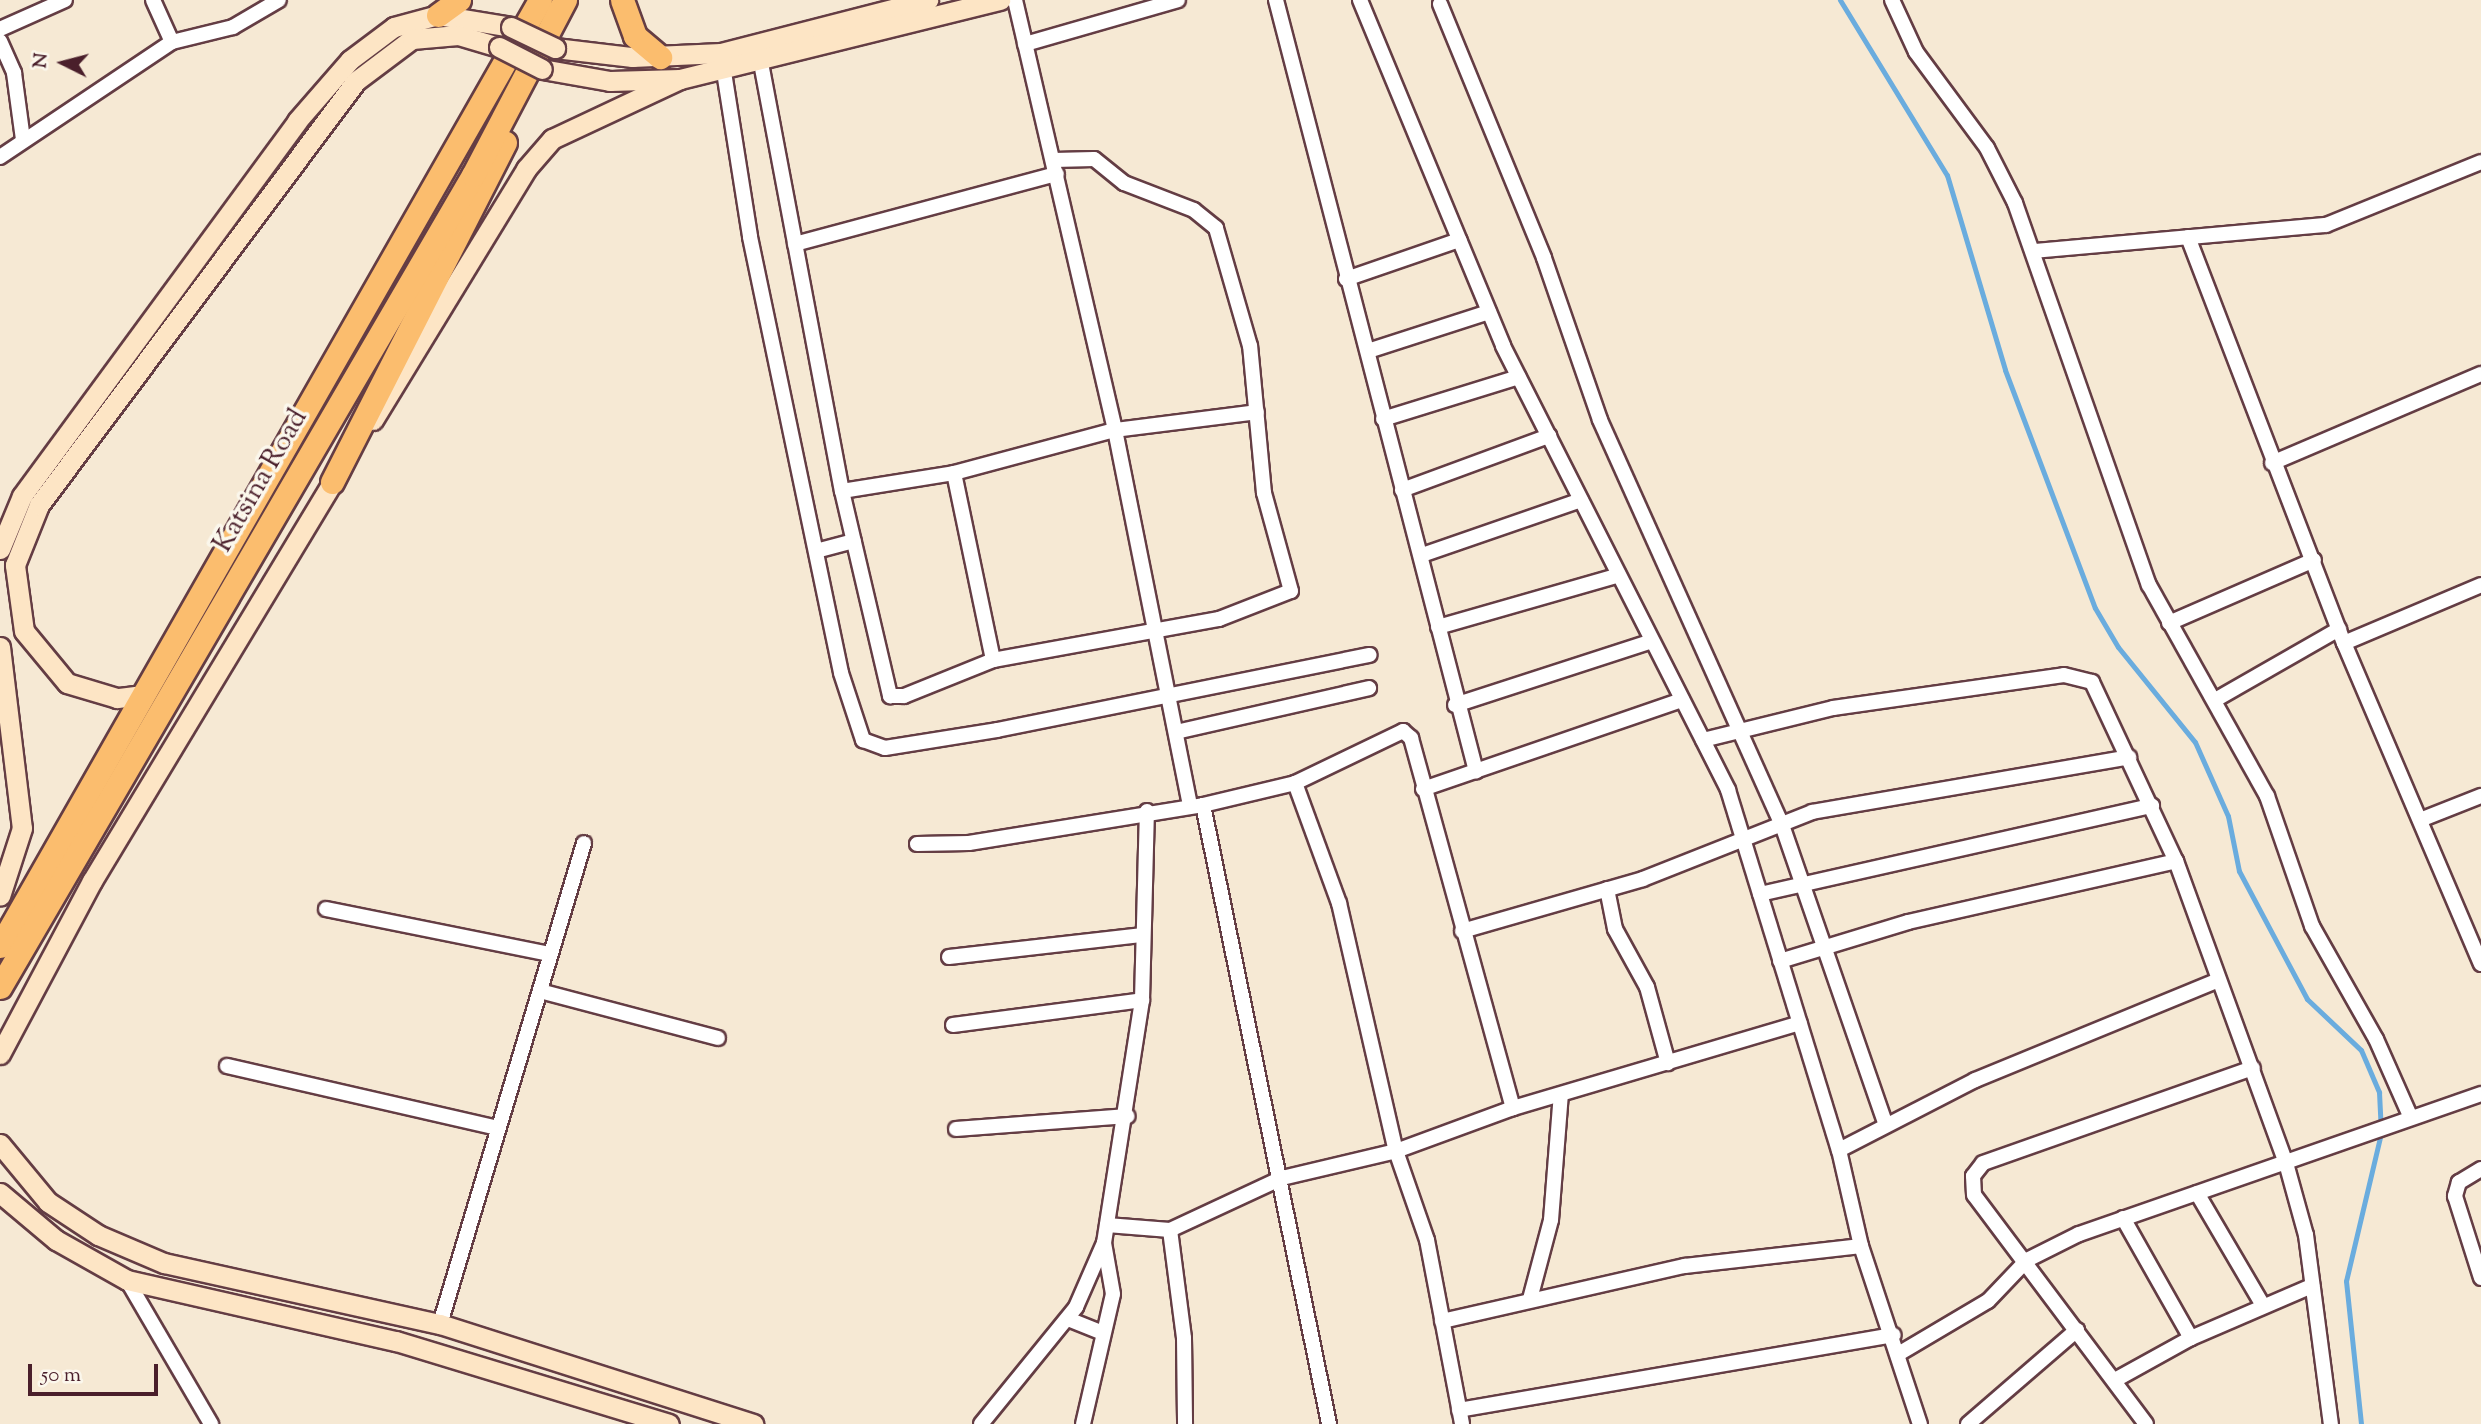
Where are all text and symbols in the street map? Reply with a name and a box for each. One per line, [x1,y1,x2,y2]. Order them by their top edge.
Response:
north arrow [28,28,98,98]
text: N [27,52,56,70]
street label: Katsina Road [207,403,315,559]
scale bar [32,1350,161,1394]
text: 50 m [41,1361,81,1391]

